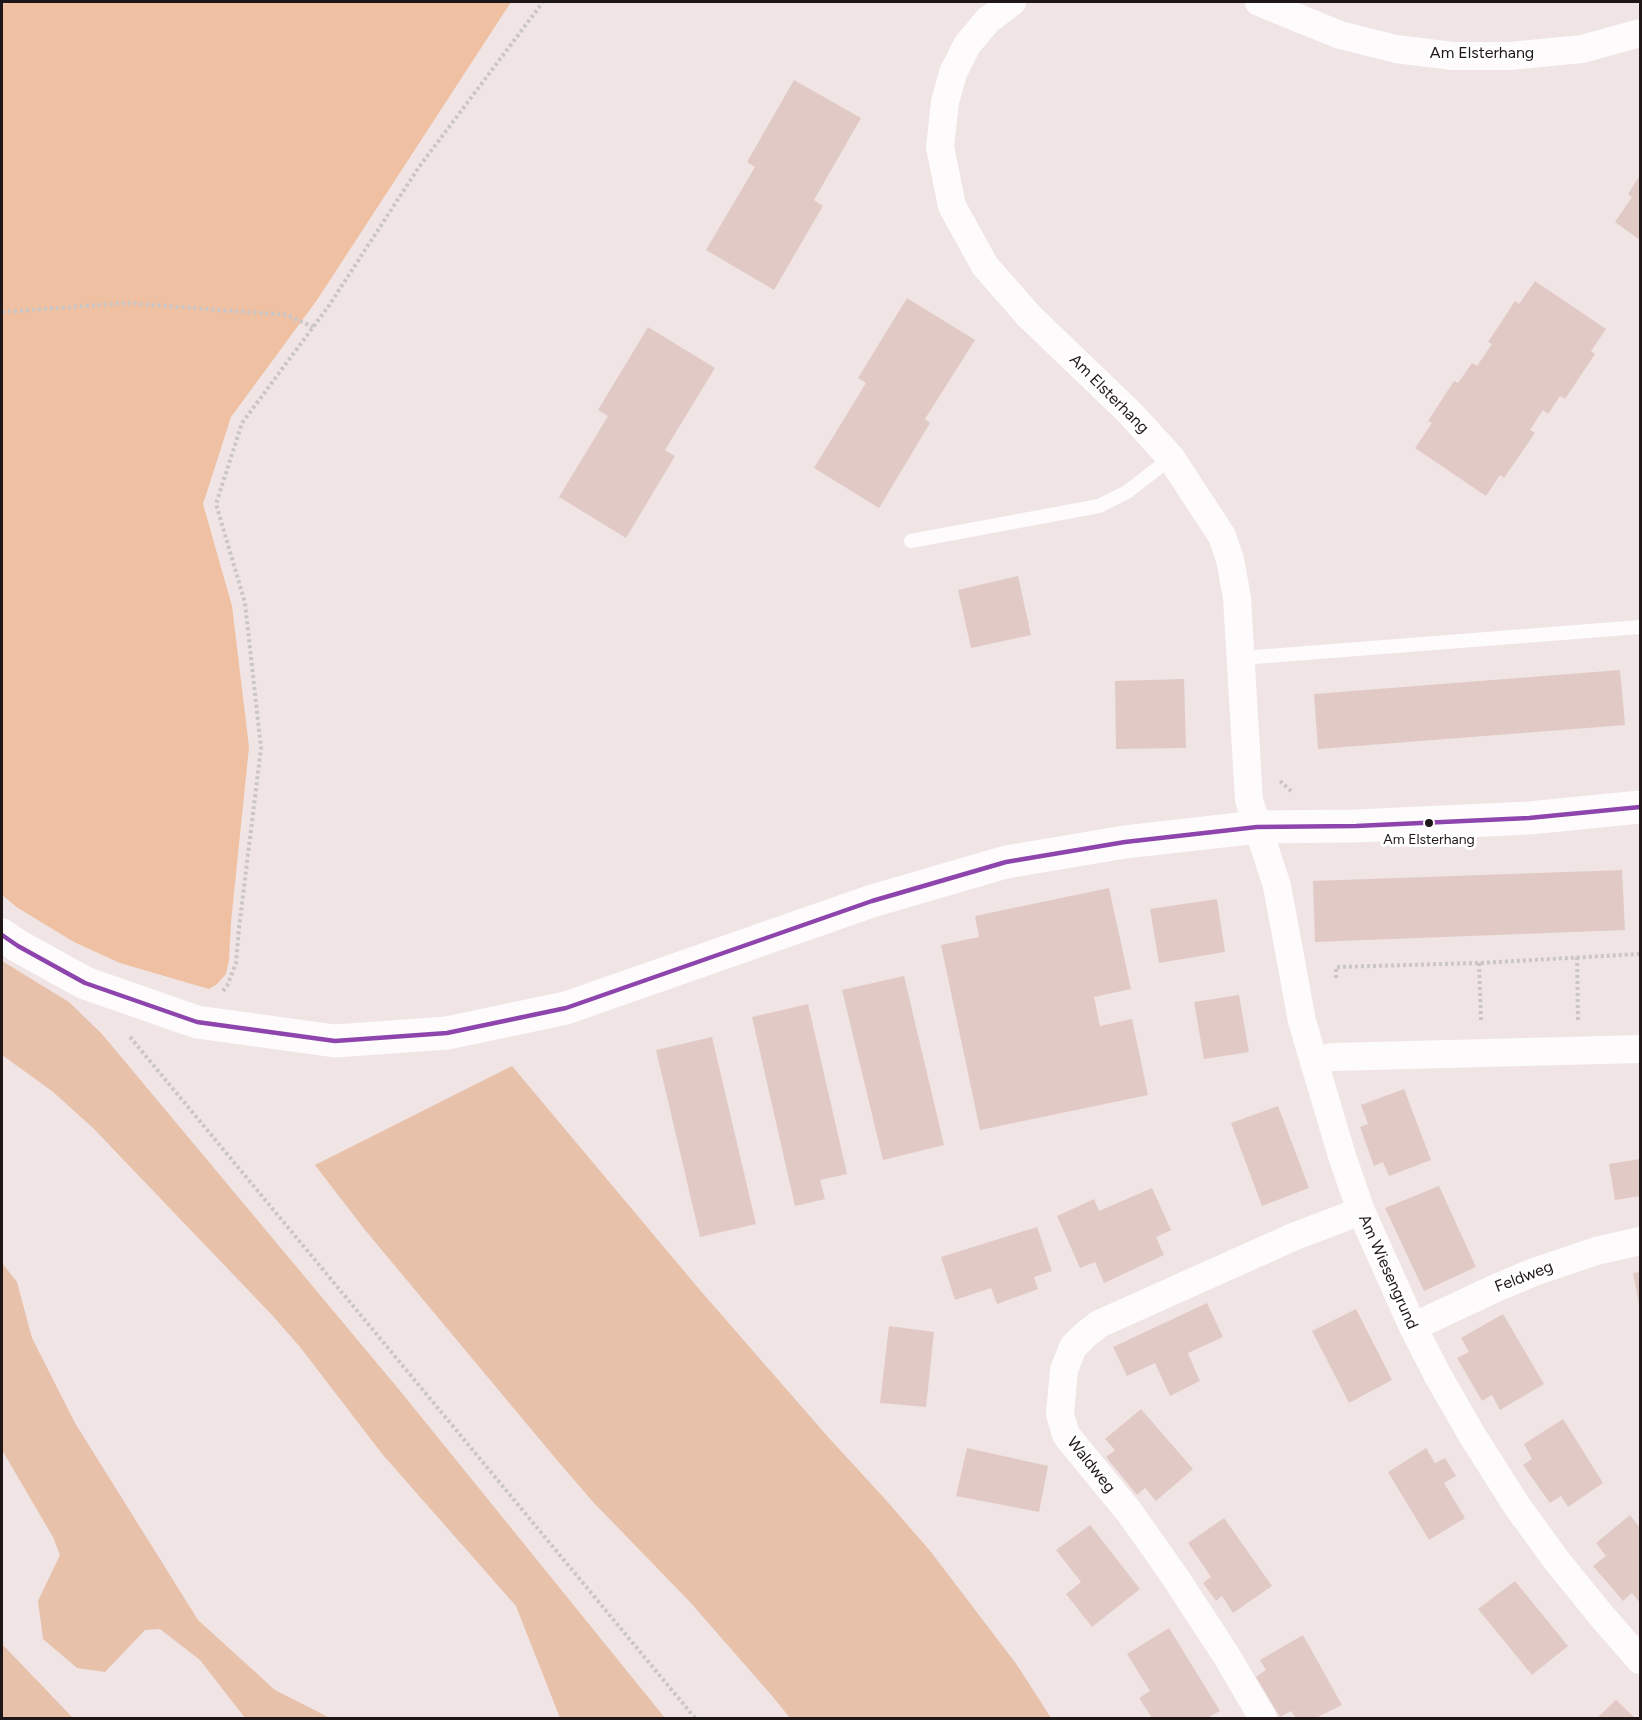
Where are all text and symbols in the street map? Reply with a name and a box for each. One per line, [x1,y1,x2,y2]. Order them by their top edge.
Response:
street label: Am Elsterhang [1430,43,1534,63]
street label: Am Elsterhang [1065,350,1153,438]
marker: Am Elsterhang [1423,817,1435,829]
place label: Am Elsterhang [1383,832,1475,848]
street label: Am Wiesengrund [1354,1212,1422,1332]
street label: Feldweg [1492,1257,1556,1297]
street label: Waldweg [1063,1433,1119,1497]

